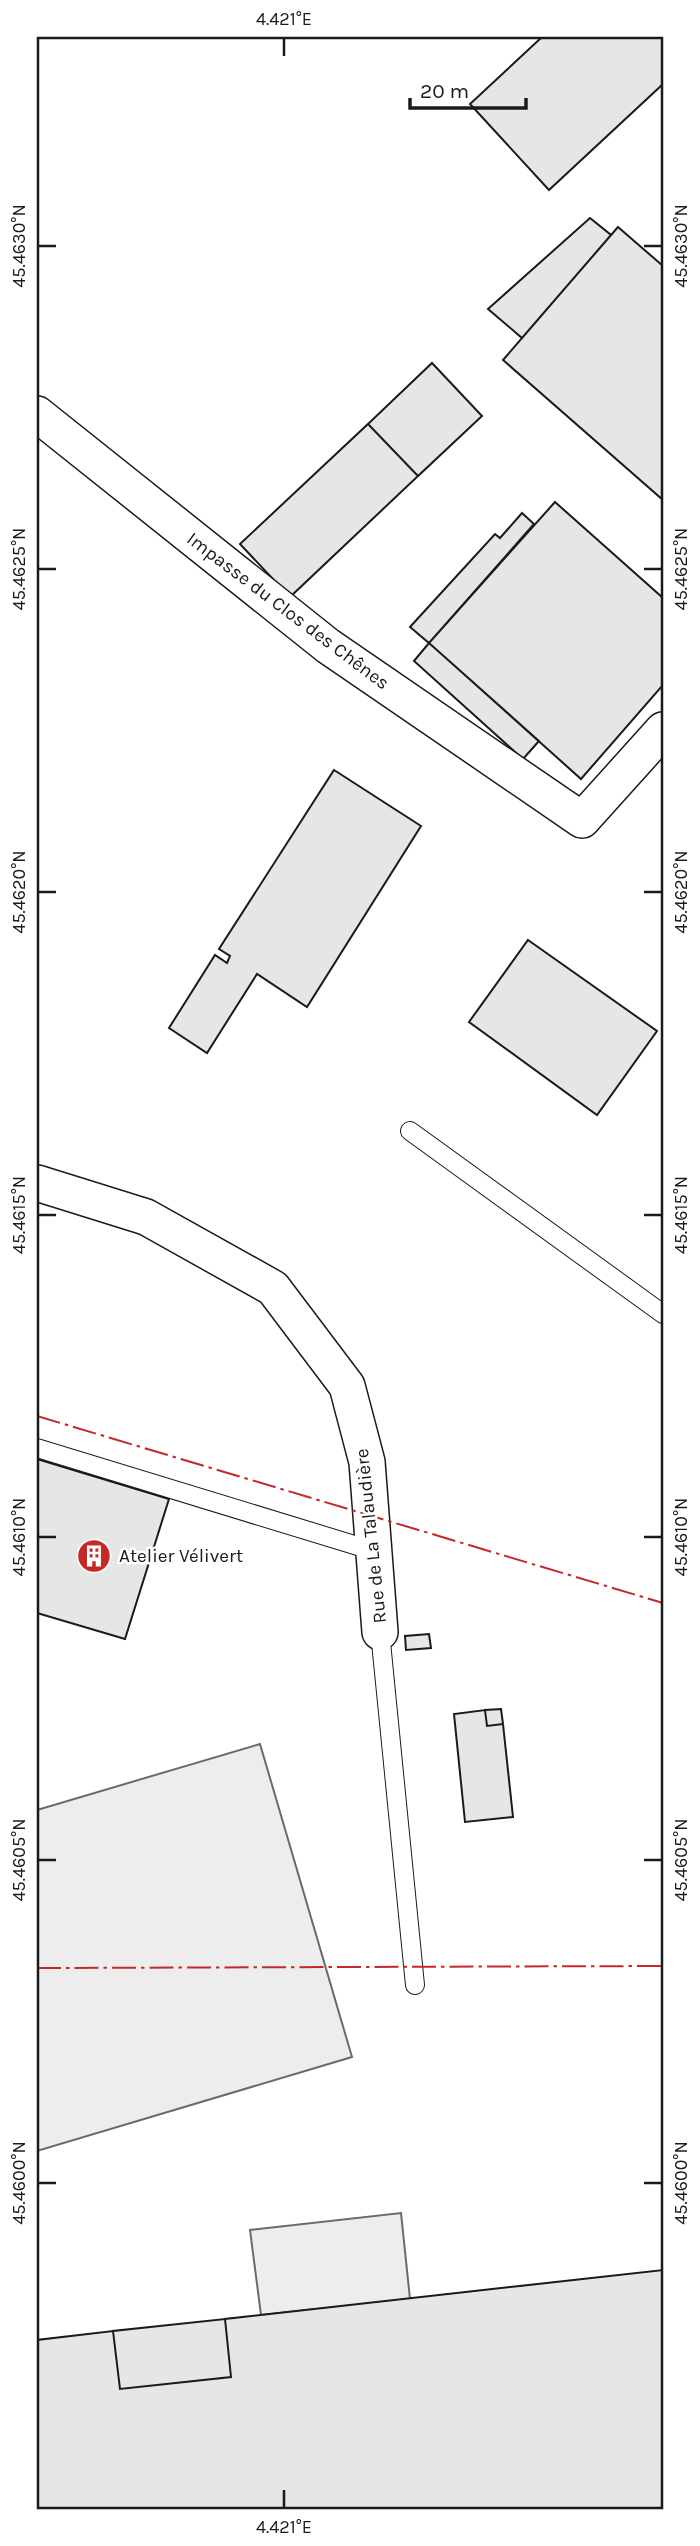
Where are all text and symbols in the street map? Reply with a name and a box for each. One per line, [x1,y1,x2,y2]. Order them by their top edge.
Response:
text: 4.421°E [256,8,312,30]
scale bar [410,66,525,110]
text: 20 m [420,79,469,103]
text: 45.4630°N [8,204,30,288]
text: 45.4630°N [670,204,692,288]
text: 45.4625°N [8,528,30,610]
street label: Impasse du Clos des Chênes [183,528,393,694]
text: 45.4625°N [670,528,692,610]
text: 45.4620°N [8,850,30,934]
text: 45.4620°N [670,850,692,934]
text: 45.4615°N [8,1176,30,1254]
text: 45.4615°N [670,1176,692,1254]
street label: Rue de La Talaudière [351,1447,391,1625]
text: 45.4610°N [8,1498,30,1576]
text: 45.4610°N [670,1498,692,1576]
building icon: Atelier Vélivert [75,1537,113,1575]
place label: Atelier Vélivert [119,1545,243,1567]
text: 45.4605°N [8,1818,30,1902]
text: 45.4605°N [670,1818,692,1902]
text: 45.4600°N [8,2141,30,2225]
text: 45.4600°N [670,2141,692,2225]
text: 4.421°E [256,2516,312,2538]

